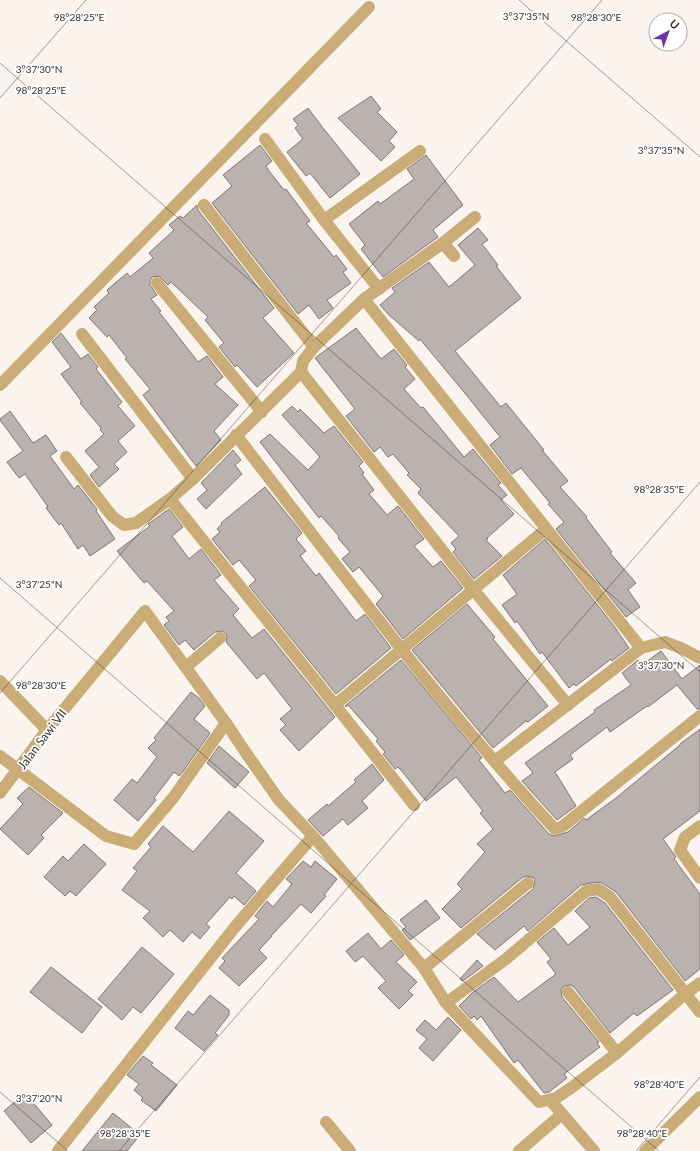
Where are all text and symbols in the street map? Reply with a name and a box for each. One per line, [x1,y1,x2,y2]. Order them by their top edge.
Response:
text: 3°37'35"N [503,10,549,22]
text: 98°28'25"E [54,11,104,23]
text: 98°28'30"E [571,11,621,23]
north arrow [648,12,688,52]
text: U [668,16,682,32]
text: 3°37'30"N [16,63,62,75]
text: 98°28'25"E [16,84,66,96]
text: 3°37'35"N [638,144,684,156]
text: 98°28'35"E [634,483,684,495]
text: 3°37'25"N [16,578,62,590]
text: 3°37'30"N [638,659,684,671]
text: 98°28'30"E [16,679,66,691]
street label: Jalan Sawi VII [14,706,70,772]
text: 98°28'40"E [634,1078,684,1090]
text: 3°37'20"N [16,1092,62,1104]
text: 98°28'35"E [100,1127,150,1139]
text: 98°28'40"E [617,1127,667,1139]

